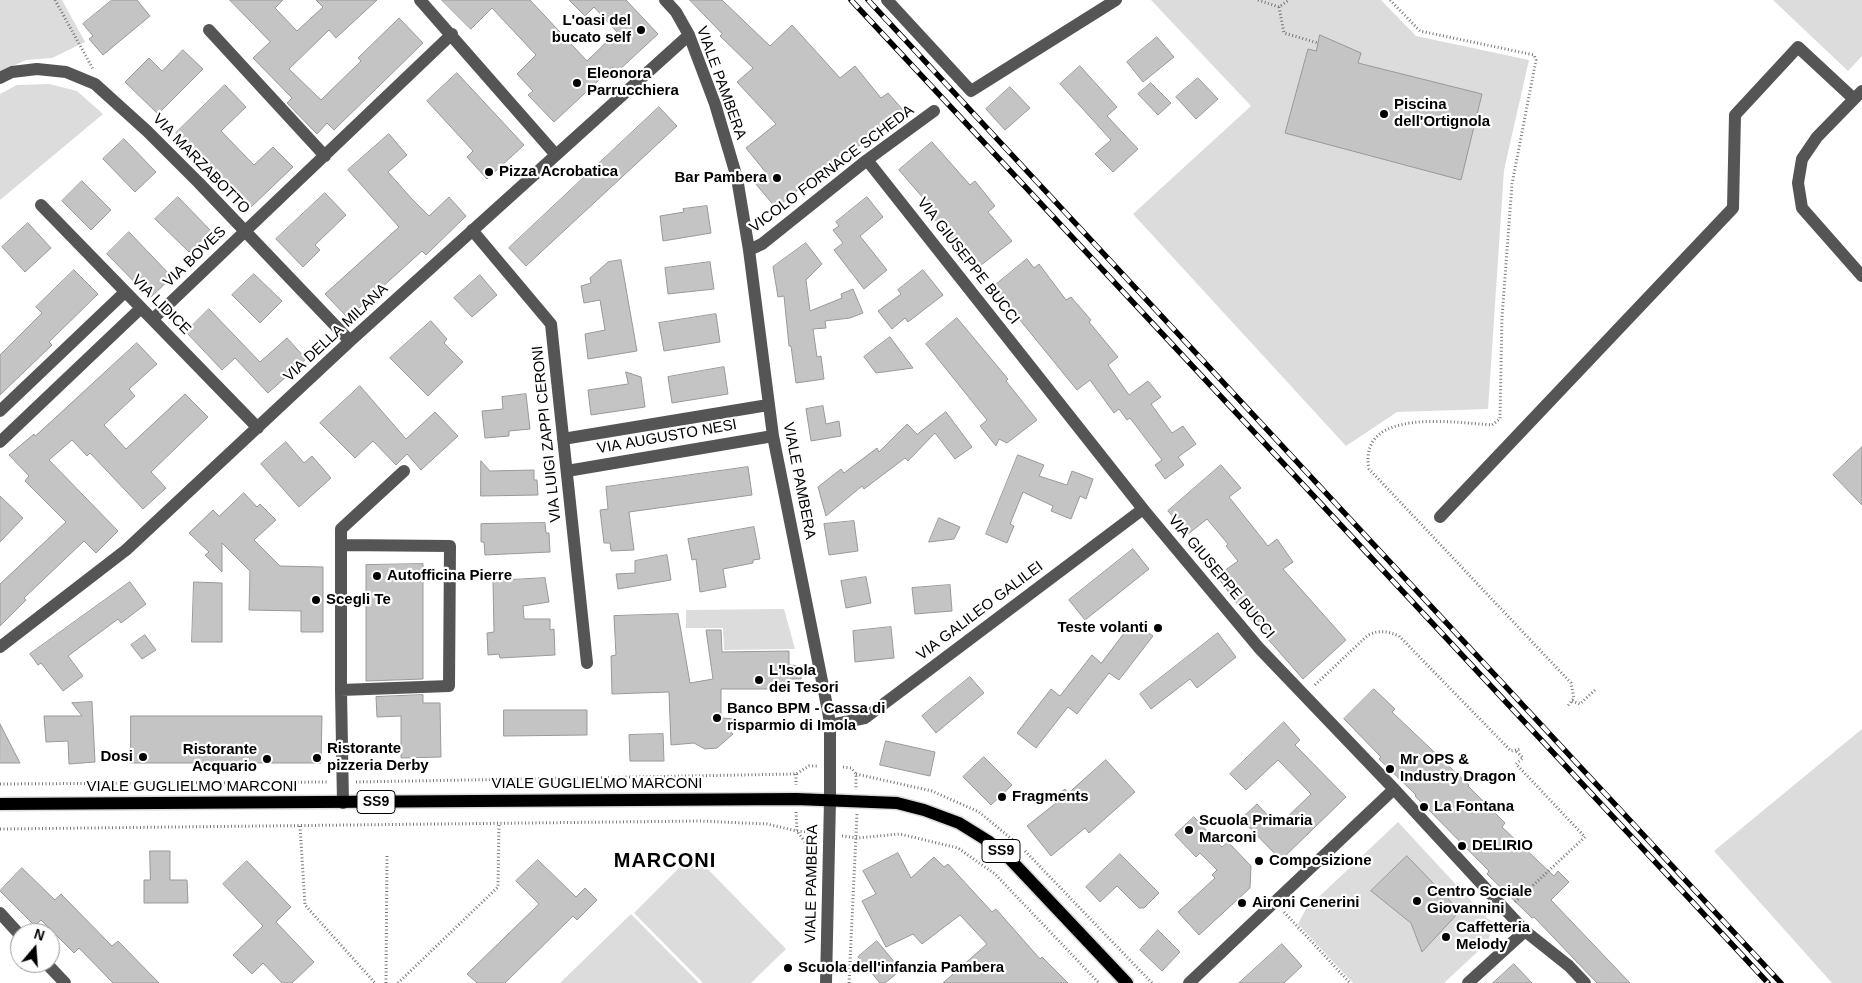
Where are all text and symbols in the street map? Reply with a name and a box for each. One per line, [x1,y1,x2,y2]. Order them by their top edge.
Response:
place label: L'oasi del bucato self [552,12,631,47]
marker: L'oasi del bucato self [635,24,647,36]
street label: VIALE PAMBERA [692,24,750,142]
place label: Eleonora Parrucchiera [587,65,679,100]
marker: Eleonora Parrucchiera [571,77,583,89]
place label: Piscina dell'Ortignola [1394,96,1490,131]
street label: VICOLO FORNACE SCHEDA [746,101,918,237]
marker: Piscina dell'Ortignola [1378,108,1390,120]
street label: VIA MARZABOTTO [149,110,253,218]
place label: Pizza Acrobatica [499,163,618,181]
marker: Pizza Acrobatica [483,166,495,178]
place label: Bar Pambera [674,169,767,187]
marker: Bar Pambera [771,172,783,184]
street label: VIA GIUSEPPE BUCCI [913,194,1023,328]
street label: VIA BOVES [160,223,230,291]
street label: VIA LIDICE [128,272,194,338]
street label: VIA DELLA MILANA [280,280,392,386]
street label: VIA LUIGI ZAPPI CERONI [529,345,565,523]
street label: VIA AUGUSTO NESI [596,416,738,458]
street label: VIALE PAMBERA [779,421,819,541]
street label: VIA GIUSEPPE BUCCI [1164,512,1278,642]
street label: VIA GALILEO GALILEI [913,558,1047,664]
place label: Autofficina Pierre [387,567,512,585]
marker: Autofficina Pierre [371,570,383,582]
place label: Scegli Te [326,591,391,609]
marker: Scegli Te [310,594,322,606]
place label: Teste volanti [1057,619,1148,637]
marker: Teste volanti [1152,622,1164,634]
place label: L'Isola dei Tesori [769,662,839,697]
marker: L'Isola dei Tesori [753,674,765,686]
place label: Banco BPM - Cassa di risparmio di Imola [727,700,885,735]
marker: Banco BPM - Cassa di risparmio di Imola [711,712,723,724]
place label: Ristorante pizzeria Derby [327,740,429,775]
place label: Ristorante Acquario [183,741,257,776]
place label: Dosi [100,748,133,766]
marker: Dosi [137,751,149,763]
place label: Mr OPS & Industry Dragon [1400,751,1516,786]
marker: Ristorante pizzeria Derby [311,752,323,764]
marker: Ristorante Acquario [261,753,273,765]
marker: Mr OPS & Industry Dragon [1384,763,1396,775]
street label: VIALE GUGLIELMO MARCONI [492,775,702,793]
street label: VIALE GUGLIELMO MARCONI [87,778,297,796]
place label: Fragments [1012,788,1089,806]
road number: SS9 [357,790,395,814]
marker: Fragments [996,791,1008,803]
place label: La Fontana [1434,798,1514,816]
marker: La Fontana [1418,801,1430,813]
place label: Scuola Primaria Marconi [1199,812,1312,847]
street label: VIALE PAMBERA [802,824,822,944]
marker: Scuola Primaria Marconi [1183,824,1195,836]
place label: DELIRIO [1472,837,1533,855]
road number: SS9 [982,839,1020,862]
marker: DELIRIO [1456,840,1468,852]
district label: MARCONI [613,849,717,873]
place label: Composizione [1269,852,1372,870]
marker: Composizione [1253,855,1265,867]
place label: Centro Sociale Giovannini [1427,883,1532,918]
place label: Aironi Cenerini [1252,894,1360,912]
marker: Centro Sociale Giovannini [1411,895,1423,907]
marker: Aironi Cenerini [1236,897,1248,909]
place label: Caffetteria Melody [1456,919,1530,954]
north arrow [10,923,60,973]
text: N [32,926,47,944]
marker: Caffetteria Melody [1440,931,1452,943]
place label: Scuola dell'infanzia Pambera [798,959,1004,977]
marker: Scuola dell'infanzia Pambera [782,962,794,974]

